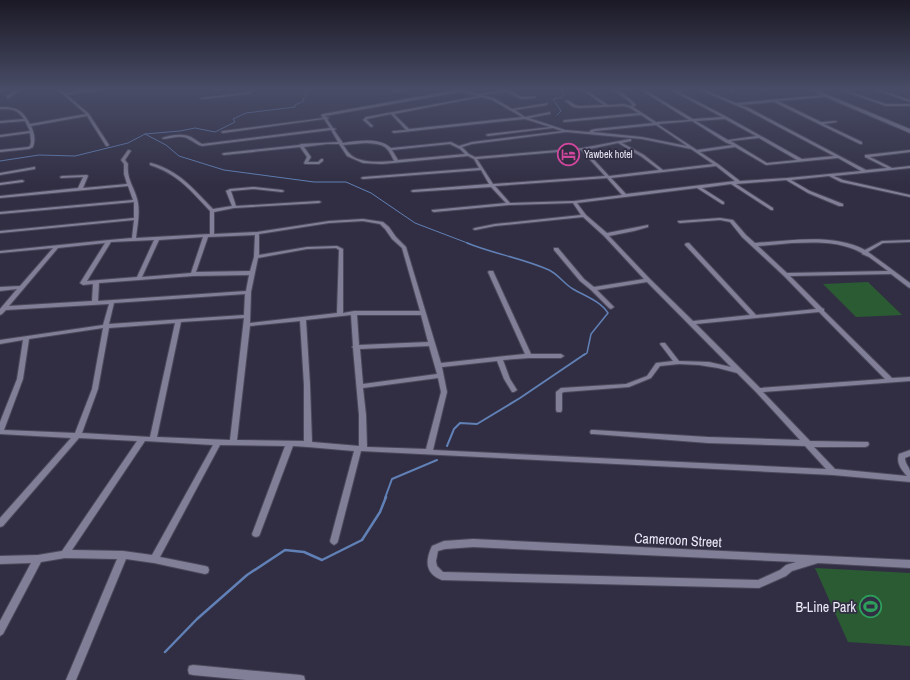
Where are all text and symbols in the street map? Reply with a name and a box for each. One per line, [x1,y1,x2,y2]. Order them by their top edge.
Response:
hotel icon: Yawbek hotel [555,141,581,167]
place label: Yawbek hotel [584,148,633,161]
street label: Cameroon Street [634,529,722,551]
sports icon: B-Line Park [858,594,884,620]
place label: B-Line Park [795,598,856,616]

